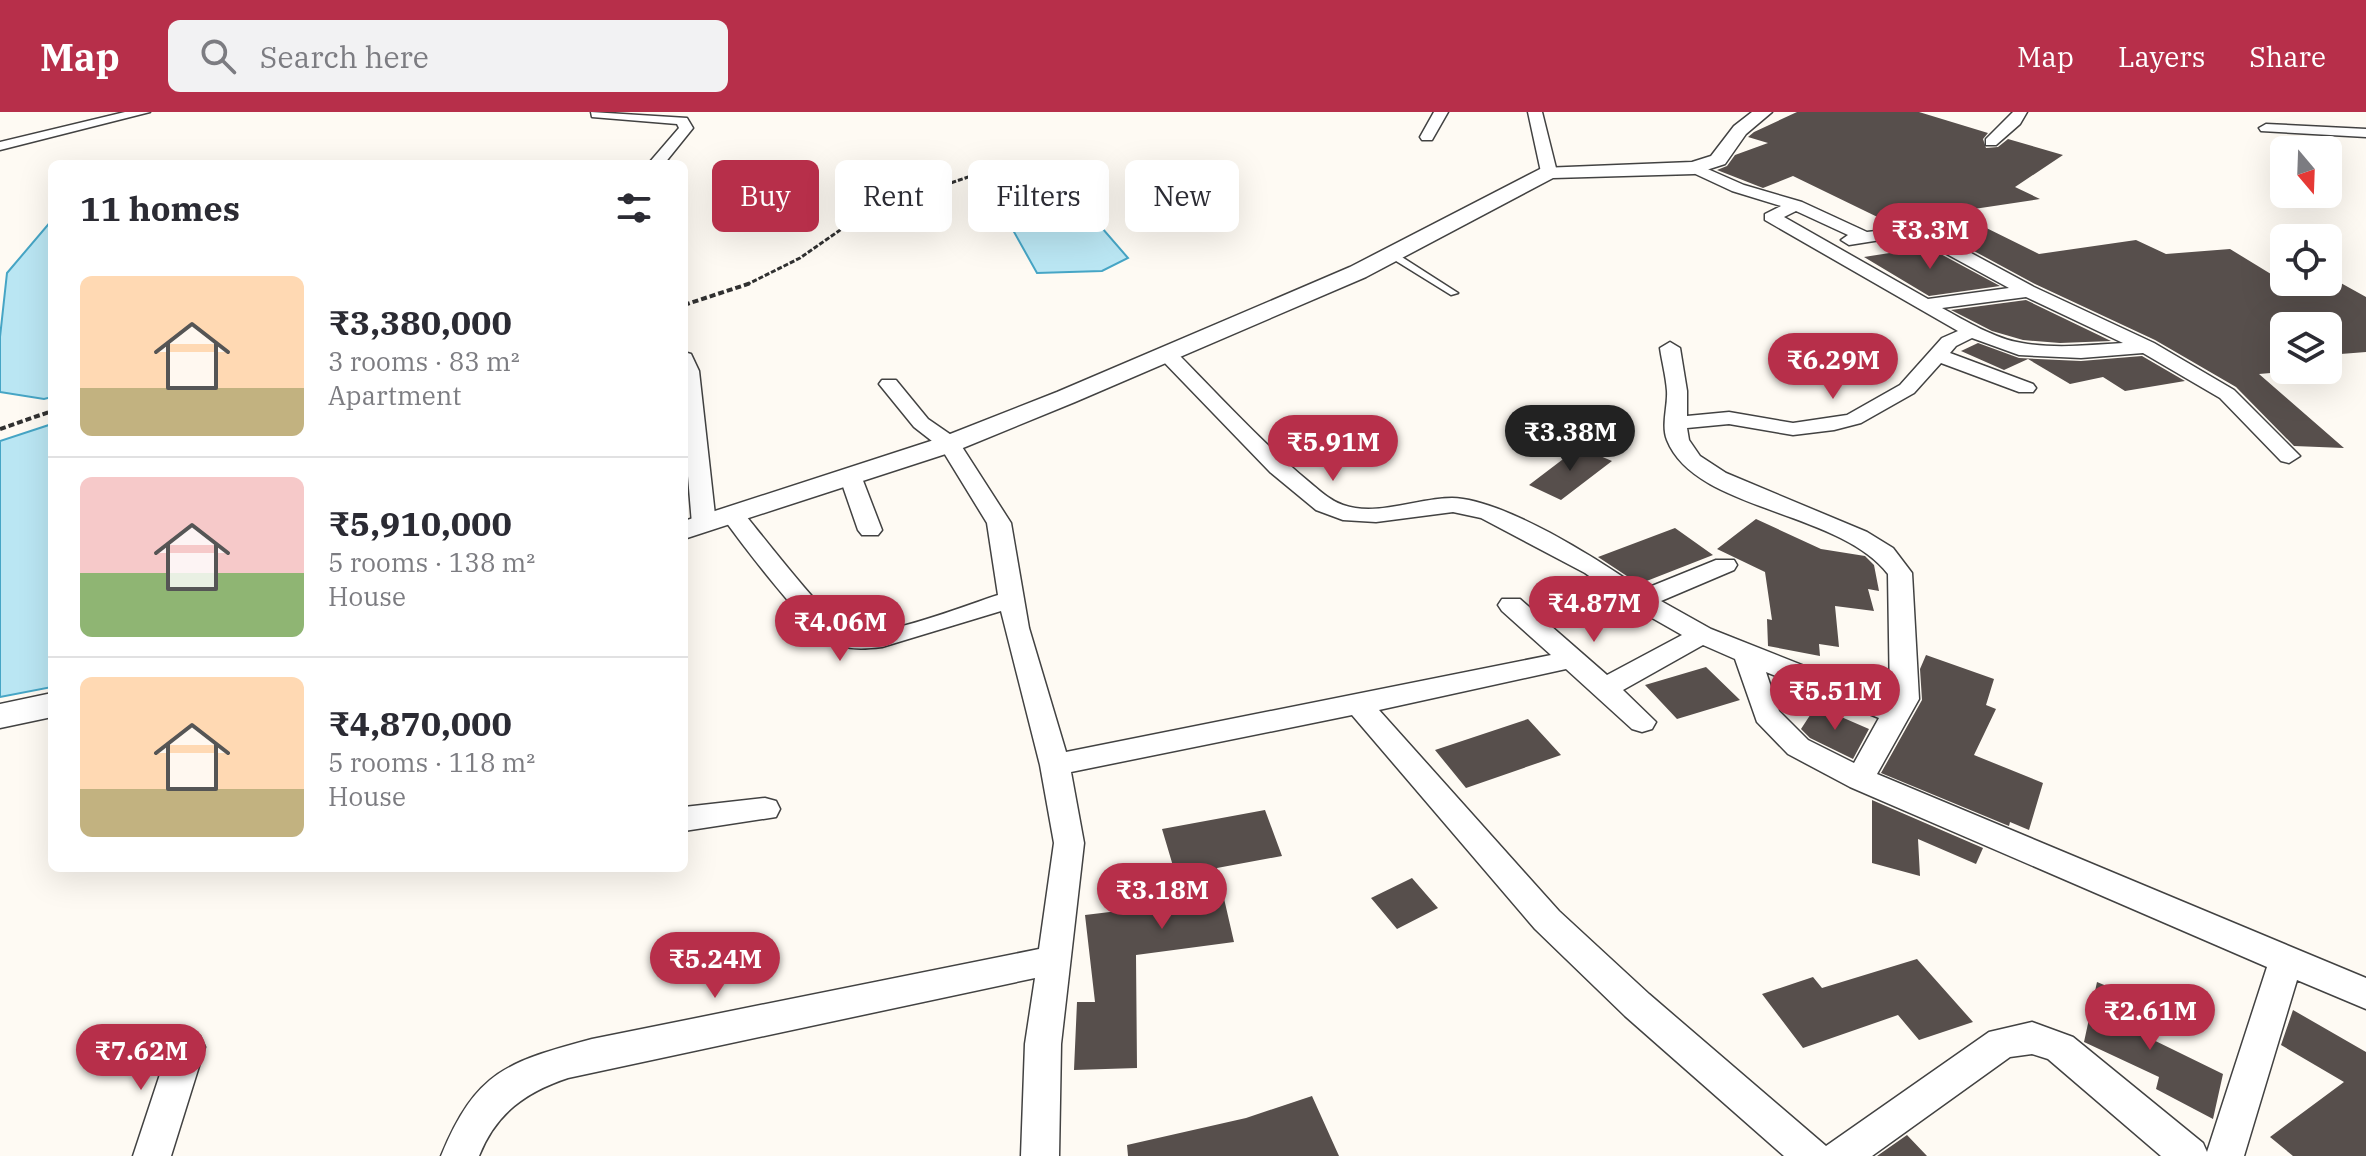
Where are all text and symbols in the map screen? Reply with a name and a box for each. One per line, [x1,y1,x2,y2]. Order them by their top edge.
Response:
search box [168,20,728,92]
text: Map [40,32,120,81]
icon: search [196,34,240,78]
text: Search here [260,37,429,76]
text: Map [2017,38,2074,75]
text: Layers [2118,38,2205,75]
text: Share [2249,38,2326,75]
north arrow [2270,136,2342,208]
map controls [2270,136,2342,384]
chip: Buy [712,160,819,232]
chip: Rent [835,160,952,232]
chip: Filters [968,160,1109,232]
chip: New [1125,160,1239,232]
text: 11 homes [80,186,240,230]
icon: filters [612,186,656,230]
pin: ₹3.3M [1874,203,1986,271]
text: ₹3.3M [1891,212,1969,246]
button: locate [2270,224,2342,296]
text: ₹3,380,000 [328,300,512,344]
icon: home [144,308,240,404]
button: layers [2270,312,2342,384]
pin: ₹6.29M [1768,333,1898,401]
text: ₹6.29M [1786,342,1880,376]
text: 3 rooms · 83 m² [328,344,520,378]
text: Apartment [328,378,461,412]
pin: ₹3.38M [1505,405,1635,473]
text: ₹3.38M [1523,414,1617,448]
pin: ₹5.91M [1268,415,1398,483]
text: ₹5.91M [1286,424,1380,458]
text: ₹5,910,000 [328,501,512,545]
icon: home [144,509,240,605]
text: 5 rooms · 138 m² [328,545,535,579]
pin: ₹4.87M [1529,576,1659,644]
text: House [328,579,406,613]
text: ₹4.87M [1547,585,1641,619]
pin: ₹4.06M [775,595,905,663]
text: ₹4.06M [793,604,887,638]
pin: ₹5.51M [1770,664,1900,732]
text: ₹5.51M [1788,673,1882,707]
text: ₹4,870,000 [328,701,512,745]
icon: home [144,709,240,805]
text: 5 rooms · 118 m² [328,745,535,779]
text: House [328,779,406,813]
pin: ₹3.18M [1097,863,1227,931]
text: ₹3.18M [1115,872,1209,906]
pin: ₹5.24M [650,932,780,1000]
text: ₹5.24M [668,941,762,975]
pin: ₹2.61M [2085,984,2215,1052]
text: ₹2.61M [2103,993,2197,1027]
pin: ₹7.62M [76,1024,206,1092]
text: ₹7.62M [94,1033,188,1067]

